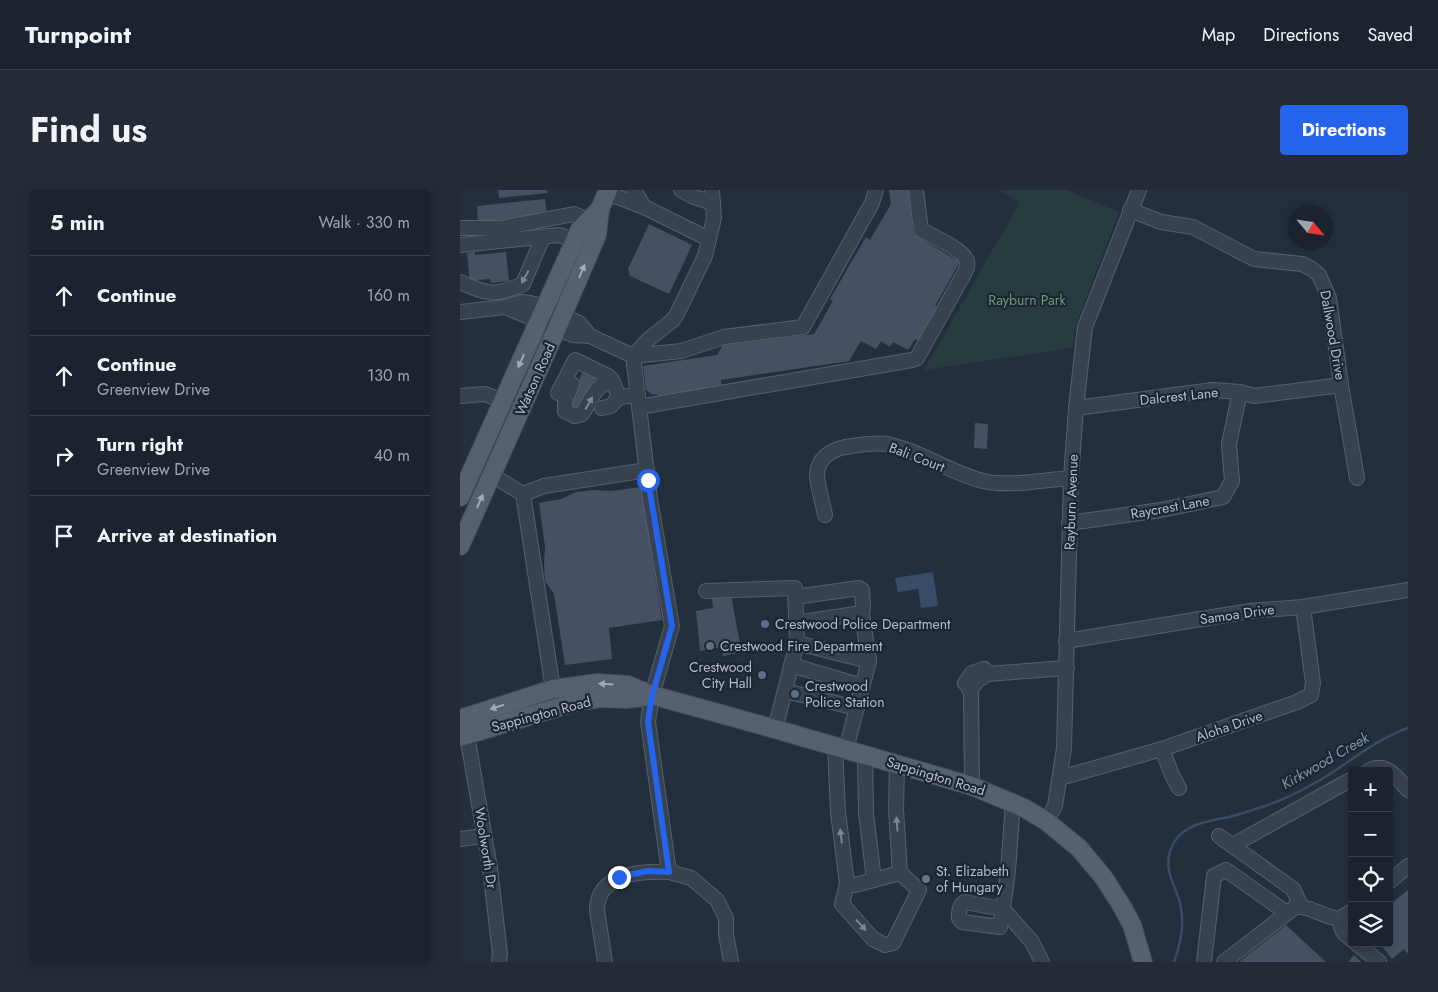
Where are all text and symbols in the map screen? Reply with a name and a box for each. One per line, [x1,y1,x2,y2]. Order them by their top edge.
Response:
text: Turnpoint [25,17,131,52]
text: Map [1202,22,1235,48]
text: Directions [1263,22,1339,48]
text: Saved [1367,22,1413,48]
text: Find us [30,105,147,155]
button: Directions [1280,105,1408,155]
north arrow [1288,205,1333,250]
text: 5 min [50,208,105,238]
text: Walk · 330 m [319,211,410,234]
one-way arrow [578,263,586,278]
one-way arrow [520,271,529,284]
icon: ahead [50,282,78,310]
text: Continue [97,282,176,309]
text: 160 m [367,284,410,307]
street label: Dallwood Drive [1315,289,1351,381]
park label: Rayburn Park [988,290,1066,310]
street label: Watson Road [510,339,560,419]
text: Continue [97,351,176,378]
one-way arrow [516,354,524,368]
icon: ahead [50,362,78,390]
text: 130 m [367,364,410,387]
text: Greenview Drive [97,378,210,401]
street label: Dalcrest Lane [1139,382,1219,410]
one-way arrow [585,395,593,410]
text: Turn right [97,431,183,458]
street label: Bali Court [886,437,948,477]
icon: right [50,442,78,470]
text: 40 m [374,444,410,467]
street label: Rayburn Avenue [1059,454,1083,550]
text: Greenview Drive [97,458,210,481]
route start [637,469,660,492]
street label: Raycrest Lane [1129,490,1211,524]
one-way arrow [476,494,484,508]
icon: arrive [50,522,78,550]
text: Arrive at destination [97,522,277,549]
street label: Samoa Drive [1198,599,1276,629]
place label: Crestwood Police Department [775,614,951,634]
marker: Crestwood Police Department [759,618,771,630]
place label: Crestwood Fire Department [720,636,883,656]
marker: Crestwood Fire Department [704,640,716,652]
place label: Crestwood City Hall [689,657,752,693]
marker: Crestwood City Hall [756,669,768,681]
place label: Crestwood Police Station [805,676,885,712]
one-way arrow [597,679,613,687]
marker: Crestwood Police Station [789,688,801,700]
street label: Sappington Road [489,691,593,737]
one-way arrow [489,704,504,712]
street label: Aloha Drive [1193,705,1265,747]
water label: Kirkwood Creek [1277,727,1374,795]
street label: Sappington Road [884,752,988,800]
map controls [1348,767,1393,947]
button: + [1348,767,1393,812]
street label: Woolworth Dr [470,806,502,890]
button: − [1348,812,1393,857]
one-way arrow [893,816,901,832]
one-way arrow [837,827,845,843]
button: locate [1348,857,1393,902]
place label: St. Elizabeth of Hungary [936,861,1009,897]
route end [608,866,631,889]
marker: St. Elizabeth of Hungary [920,873,932,885]
button: layers [1348,902,1393,947]
one-way arrow [855,918,867,930]

